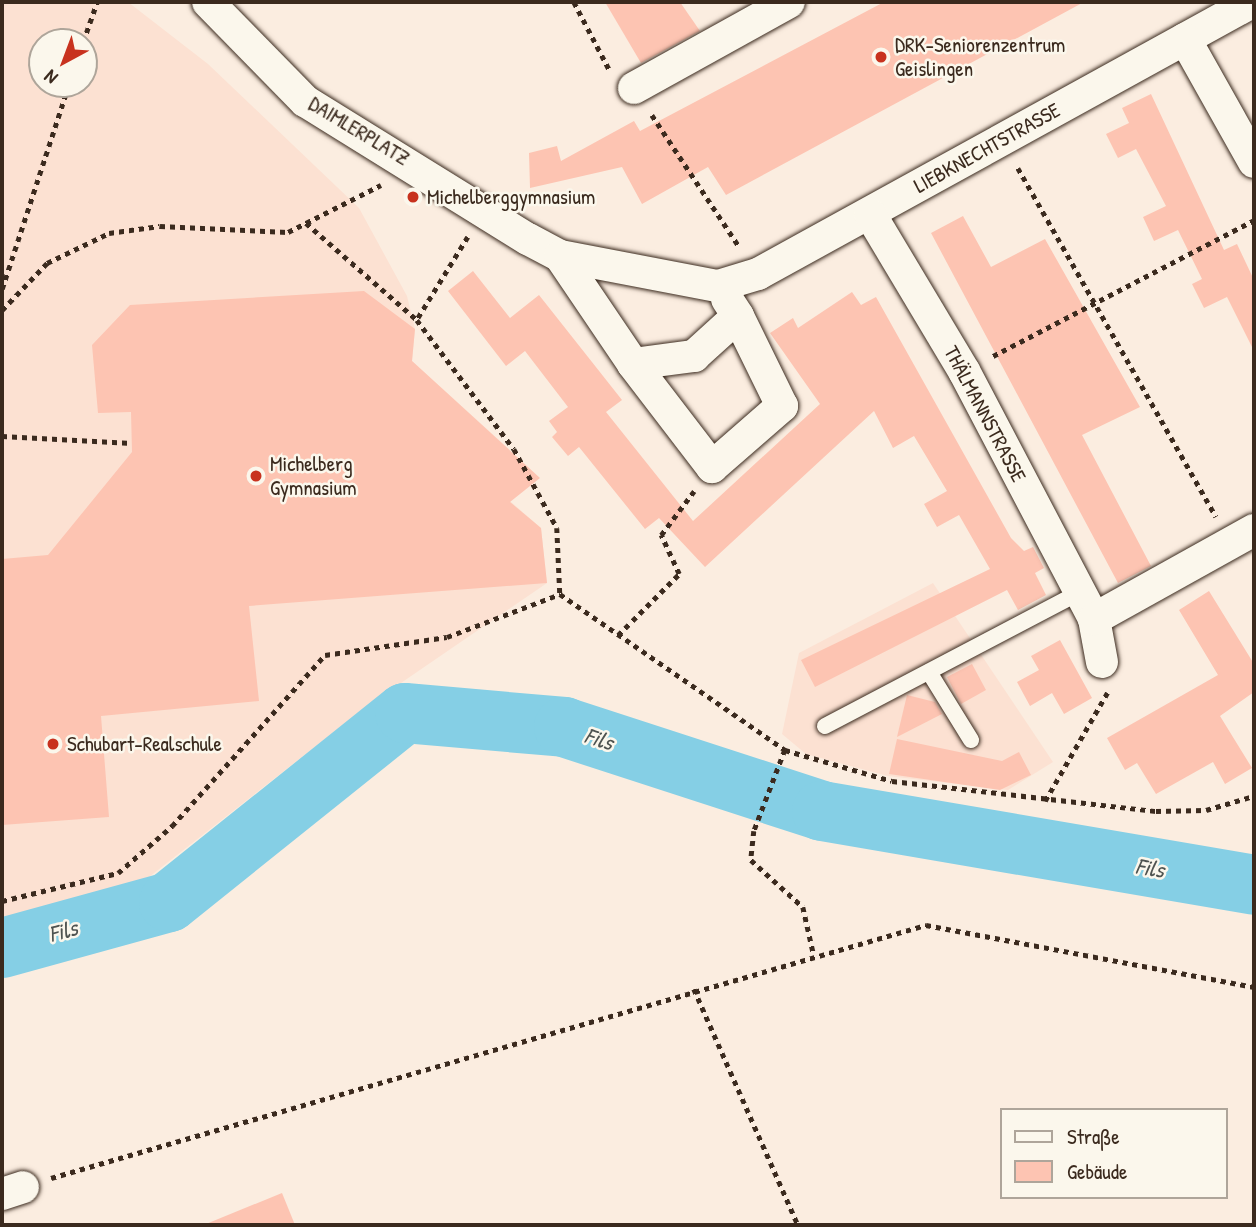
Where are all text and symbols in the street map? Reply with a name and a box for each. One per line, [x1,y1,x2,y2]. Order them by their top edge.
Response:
north arrow [28,28,98,98]
place label: DRK-Seniorenzentrum Geislingen [895,32,1065,82]
marker: DRK-Seniorenzentrum Geislingen [873,49,889,65]
text: N [38,64,63,90]
street label: DAIMLERPLATZ [304,91,414,171]
street label: LIEBKNECHTSTRASSE [910,97,1064,199]
place label: Michelberggymnasium [427,184,595,210]
marker: Michelberggymnasium [405,189,421,205]
street label: THÄLMANNSTRASSE [939,342,1031,486]
place label: Michelberg Gymnasium [270,451,356,501]
marker: Michelberg Gymnasium [248,468,264,484]
water label: Fils [581,721,617,757]
place label: Schubart-Realschule [67,731,222,757]
marker: Schubart-Realschule [45,736,61,752]
water label: Fils [1133,852,1167,884]
water label: Fils [46,914,80,948]
legend [1000,1108,1228,1199]
text: Straße [1067,1122,1120,1151]
text: Gebäude [1067,1157,1127,1186]

